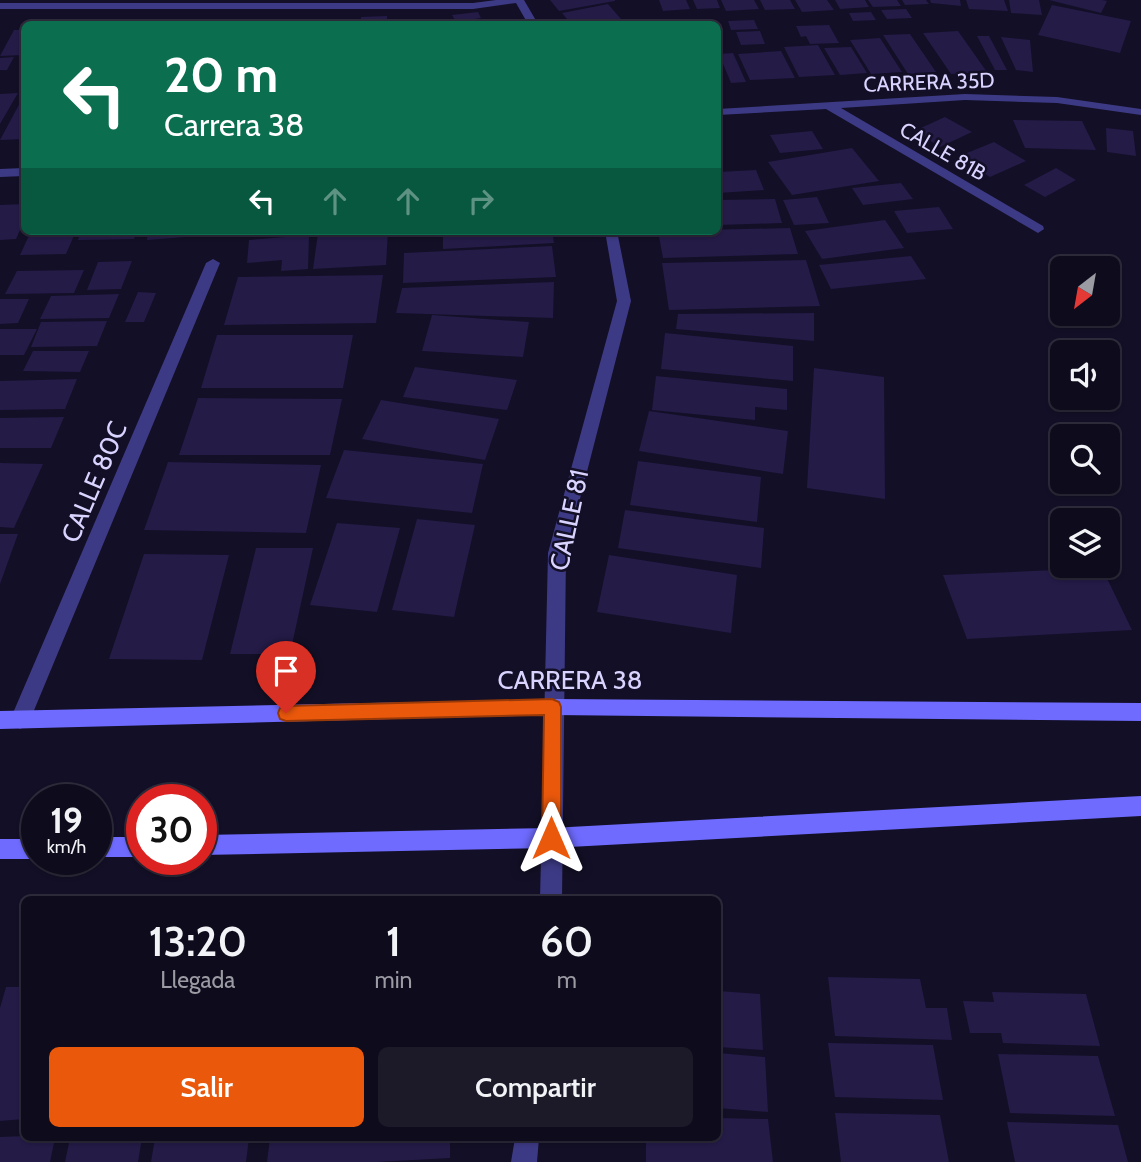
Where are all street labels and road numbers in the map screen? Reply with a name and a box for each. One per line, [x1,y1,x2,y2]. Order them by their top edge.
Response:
street label: CARRERA 35D [863,67,995,97]
street label: CALLE 81B [895,116,991,186]
street label: CALLE 80C [54,417,134,547]
street label: CALLE 81 [543,467,595,573]
street label: CARRERA 38 [497,664,643,696]

